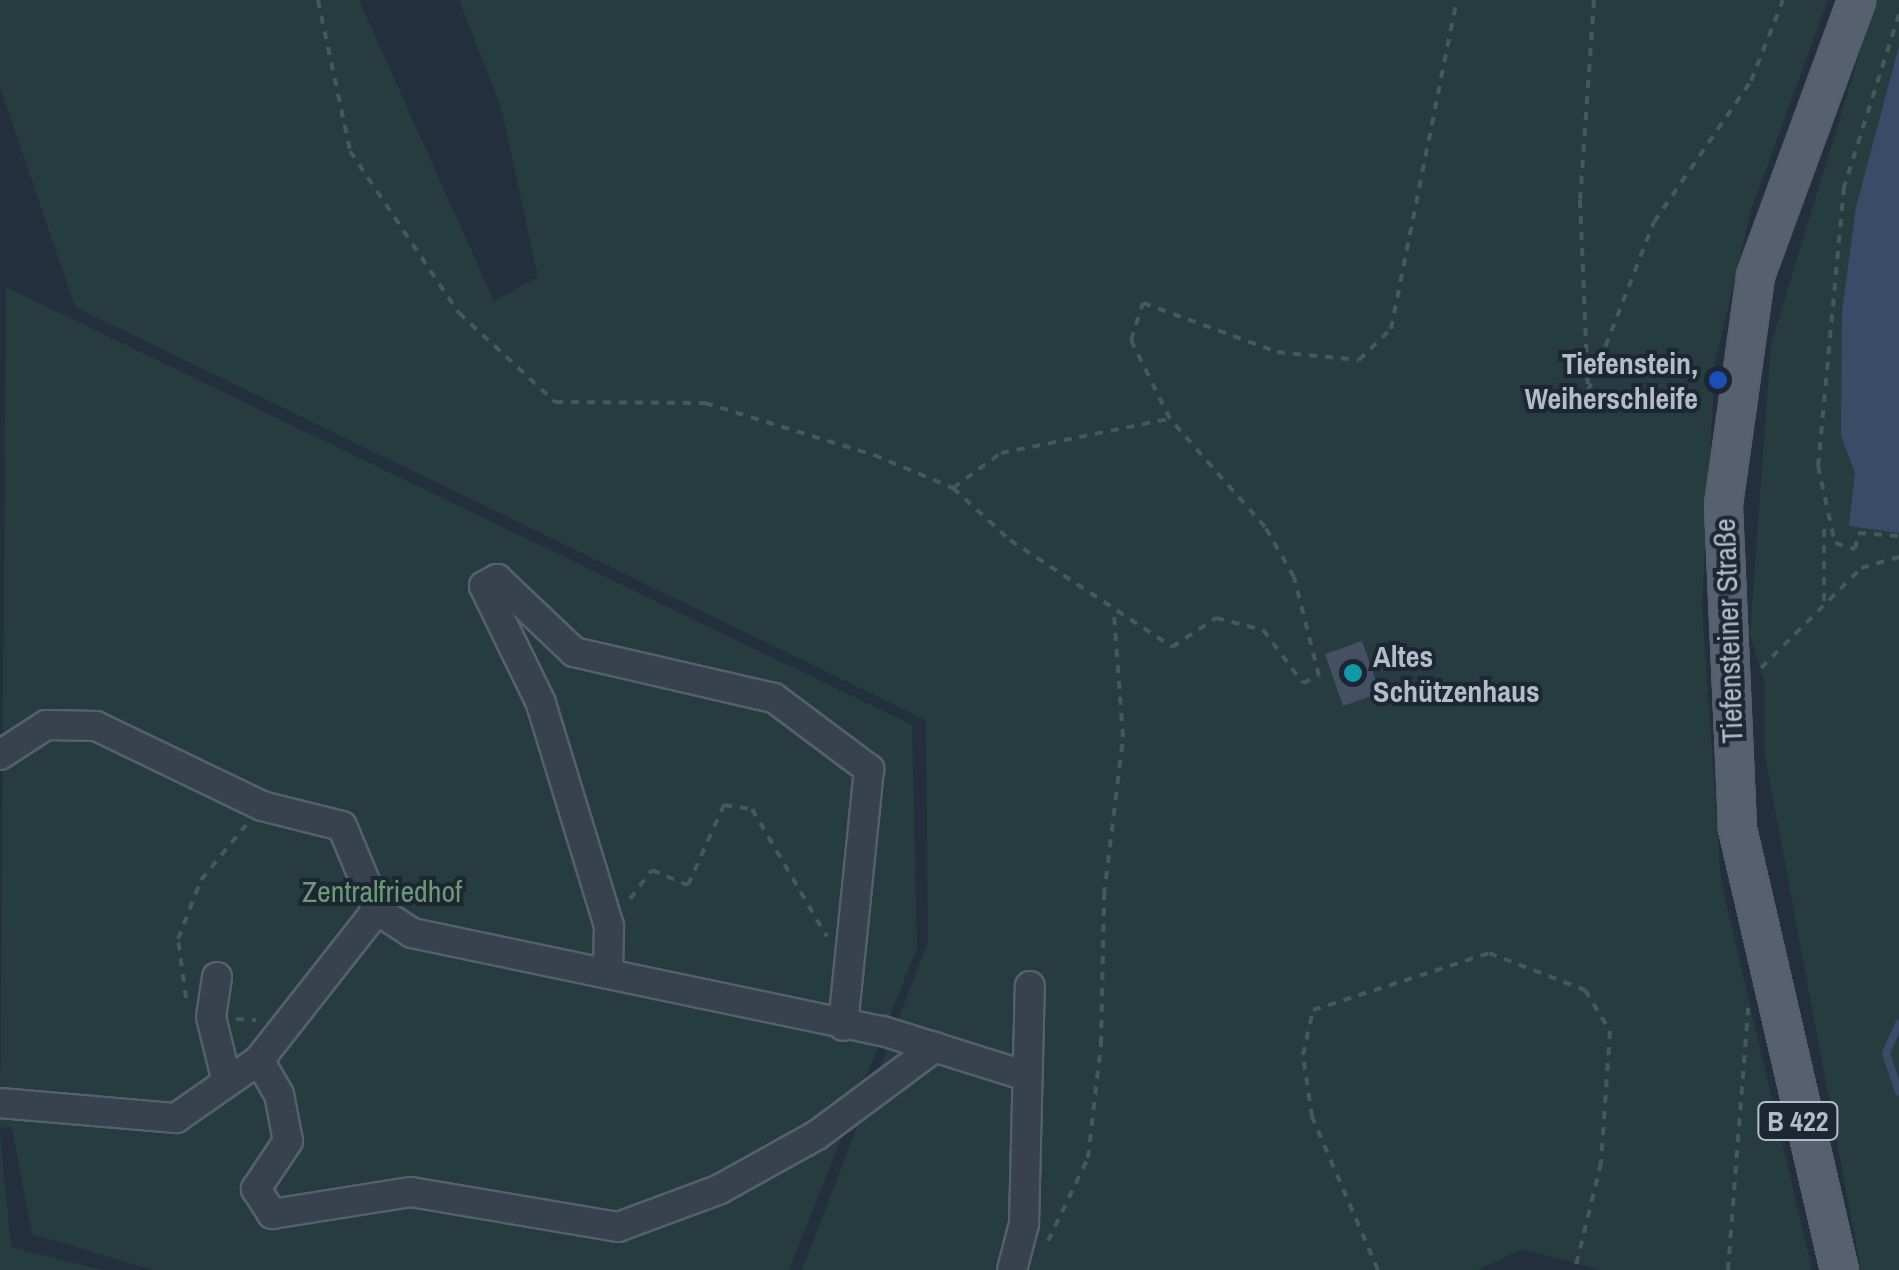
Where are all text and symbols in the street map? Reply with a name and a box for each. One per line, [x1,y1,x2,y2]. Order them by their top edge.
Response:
place label: Tiefenstein, Weiherschleife [1525,345,1698,416]
marker: Tiefenstein, Weiherschleife [1707,369,1729,391]
street label: Tiefensteiner Straße [1706,518,1750,744]
place label: Altes Schützenhaus [1373,638,1540,708]
marker: Altes Schützenhaus [1342,662,1364,684]
park label: Zentralfriedhof [302,873,462,909]
road number: B 422 [1756,1098,1840,1144]

